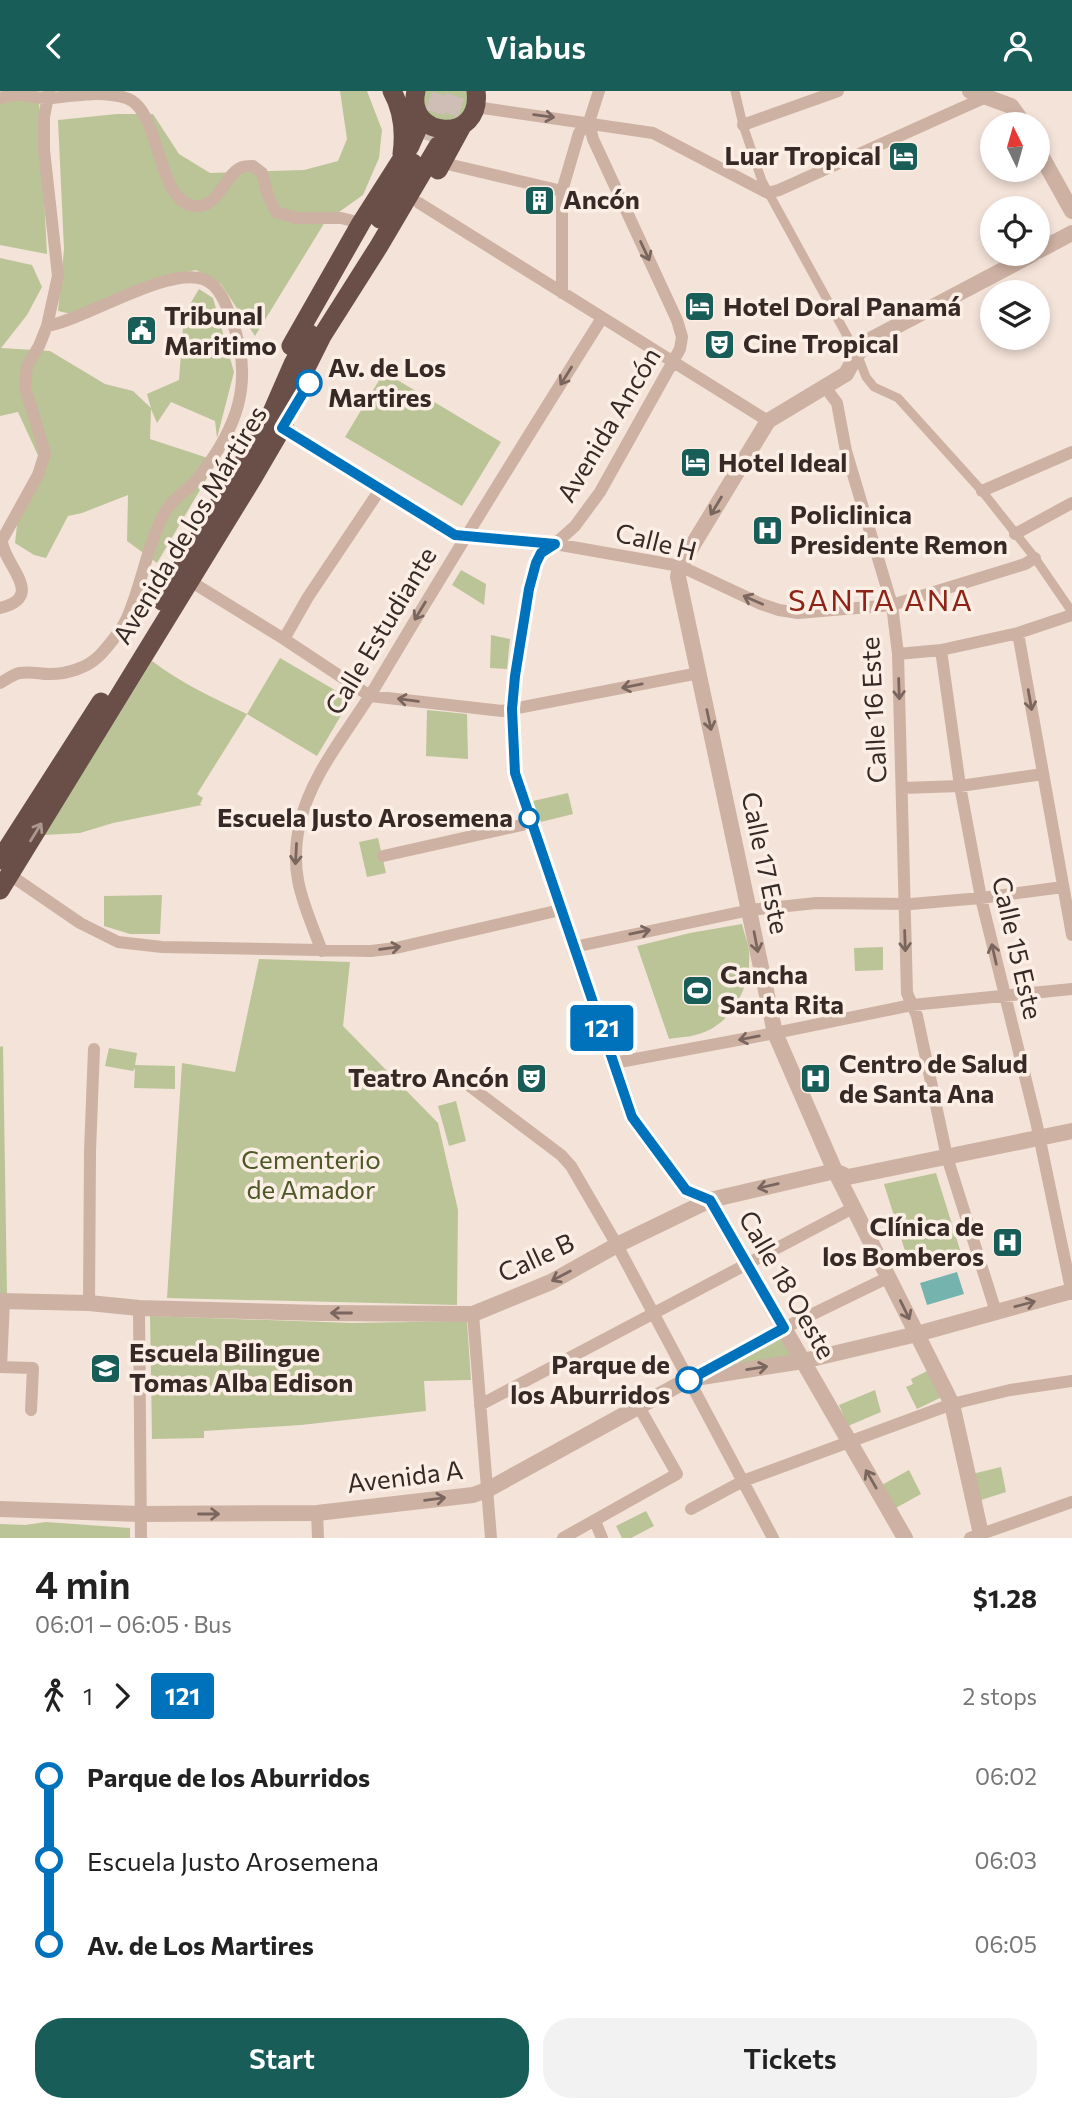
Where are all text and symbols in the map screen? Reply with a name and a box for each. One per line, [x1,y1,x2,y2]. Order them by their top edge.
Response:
text: Viabus [486,26,586,66]
icon: back [35,27,73,65]
icon: person [999,27,1037,65]
one-way arrow [532,110,555,123]
north arrow [980,112,1050,182]
map controls [980,112,1050,350]
place label: Luar Tropical [725,139,881,170]
hotel icon: Luar Tropical [887,139,921,173]
building icon: Ancón [523,183,557,217]
place label: Ancón [563,183,640,214]
button: locate [980,196,1050,266]
one-way arrow [639,240,653,261]
button: layers [980,280,1050,350]
hotel icon: Hotel Doral Panamá [683,290,717,324]
place label: Hotel Doral Panamá [723,290,961,321]
place label: Tribunal Maritimo [164,299,277,360]
public building icon: Tribunal Maritimo [124,314,158,348]
theatre icon: Cine Tropical [703,327,737,361]
place label: Cine Tropical [743,327,899,358]
street label: Avenida Ancón [549,341,666,507]
place label: Av. de Los Martires [328,351,446,412]
one-way arrow [558,365,572,385]
marker: Av. de Los Martires [296,370,322,396]
street label: Avenida de los Mártires [105,399,272,649]
hotel icon: Hotel Ideal [678,446,712,480]
place label: Hotel Ideal [718,446,847,477]
one-way arrow [709,496,723,516]
place label: Policlinica Presidente Remon [790,498,1008,559]
hospital icon: Policlinica Presidente Remon [750,513,784,547]
street label: Calle H [612,515,700,566]
street label: Calle Estudiante [317,541,442,720]
district label: SANTA ANA [788,580,974,617]
one-way arrow [743,593,764,606]
one-way arrow [413,600,427,620]
street label: Calle 16 Este [853,636,892,784]
one-way arrow [892,677,905,700]
one-way arrow [621,680,644,693]
one-way arrow [1024,688,1037,711]
one-way arrow [397,694,419,707]
one-way arrow [703,708,716,731]
street label: Calle 17 Este [736,789,797,937]
place label: Escuela Justo Arosemena [217,801,513,832]
marker: Escuela Justo Arosemena [519,808,539,828]
one-way arrow [30,823,44,843]
one-way arrow [290,842,303,865]
street label: Calle 15 Este [987,873,1050,1022]
one-way arrow [628,925,651,939]
one-way arrow [898,929,911,952]
one-way arrow [750,930,764,953]
one-way arrow [378,942,401,955]
one-way arrow [987,943,1000,966]
place label: Cancha Santa Rita [720,958,844,1019]
sports icon: Cancha Santa Rita [680,973,714,1007]
line badge: 121 [562,1005,642,1051]
text: 121 [584,1013,620,1042]
one-way arrow [738,1032,761,1045]
place label: Centro de Salud de Santa Ana [839,1047,1028,1108]
place label: Teatro Ancón [348,1061,509,1092]
theatre icon: Teatro Ancón [515,1061,549,1095]
hospital icon: Centro de Salud de Santa Ana [799,1062,833,1096]
park label: Cementerio de Amador [241,1143,381,1204]
one-way arrow [757,1180,780,1194]
street label: Calle 18 Oeste [733,1205,843,1364]
place label: Clínica de los Bomberos [822,1210,984,1271]
hospital icon: Clínica de los Bomberos [990,1225,1024,1259]
street label: Calle B [493,1226,578,1288]
one-way arrow [551,1270,572,1283]
one-way arrow [1014,1296,1036,1309]
one-way arrow [899,1299,913,1320]
one-way arrow [330,1306,353,1320]
place label: Escuela Bilingue Tomas Alba Edison [129,1336,353,1397]
place label: Parque de los Aburridos [510,1348,670,1409]
school or university icon: Escuela Bilingue Tomas Alba Edison [89,1351,123,1385]
one-way arrow [745,1361,767,1374]
marker: Parque de los Aburridos [676,1367,702,1393]
street label: Avenida A [345,1453,465,1498]
one-way arrow [864,1469,878,1489]
one-way arrow [424,1493,446,1506]
one-way arrow [197,1507,220,1521]
text: 4 min [35,1560,131,1607]
text: $1.28 [973,1582,1037,1613]
text: 06:01 – 06:05 · Bus [35,1610,232,1638]
icon: walk [35,1677,73,1715]
icon: forward [103,1677,141,1715]
text: 121 [165,1681,200,1710]
text: 1 [83,1682,93,1710]
text: 2 stops [963,1682,1037,1710]
text: Parque de los Aburridos [87,1761,370,1792]
text: 06:02 [975,1762,1037,1790]
text: Escuela Justo Arosemena [87,1845,379,1876]
text: 06:03 [975,1846,1037,1874]
text: Av. de Los Martires [87,1929,314,1960]
text: 06:05 [974,1930,1037,1958]
button: Start [35,2018,529,2098]
button: Tickets [543,2018,1037,2098]

